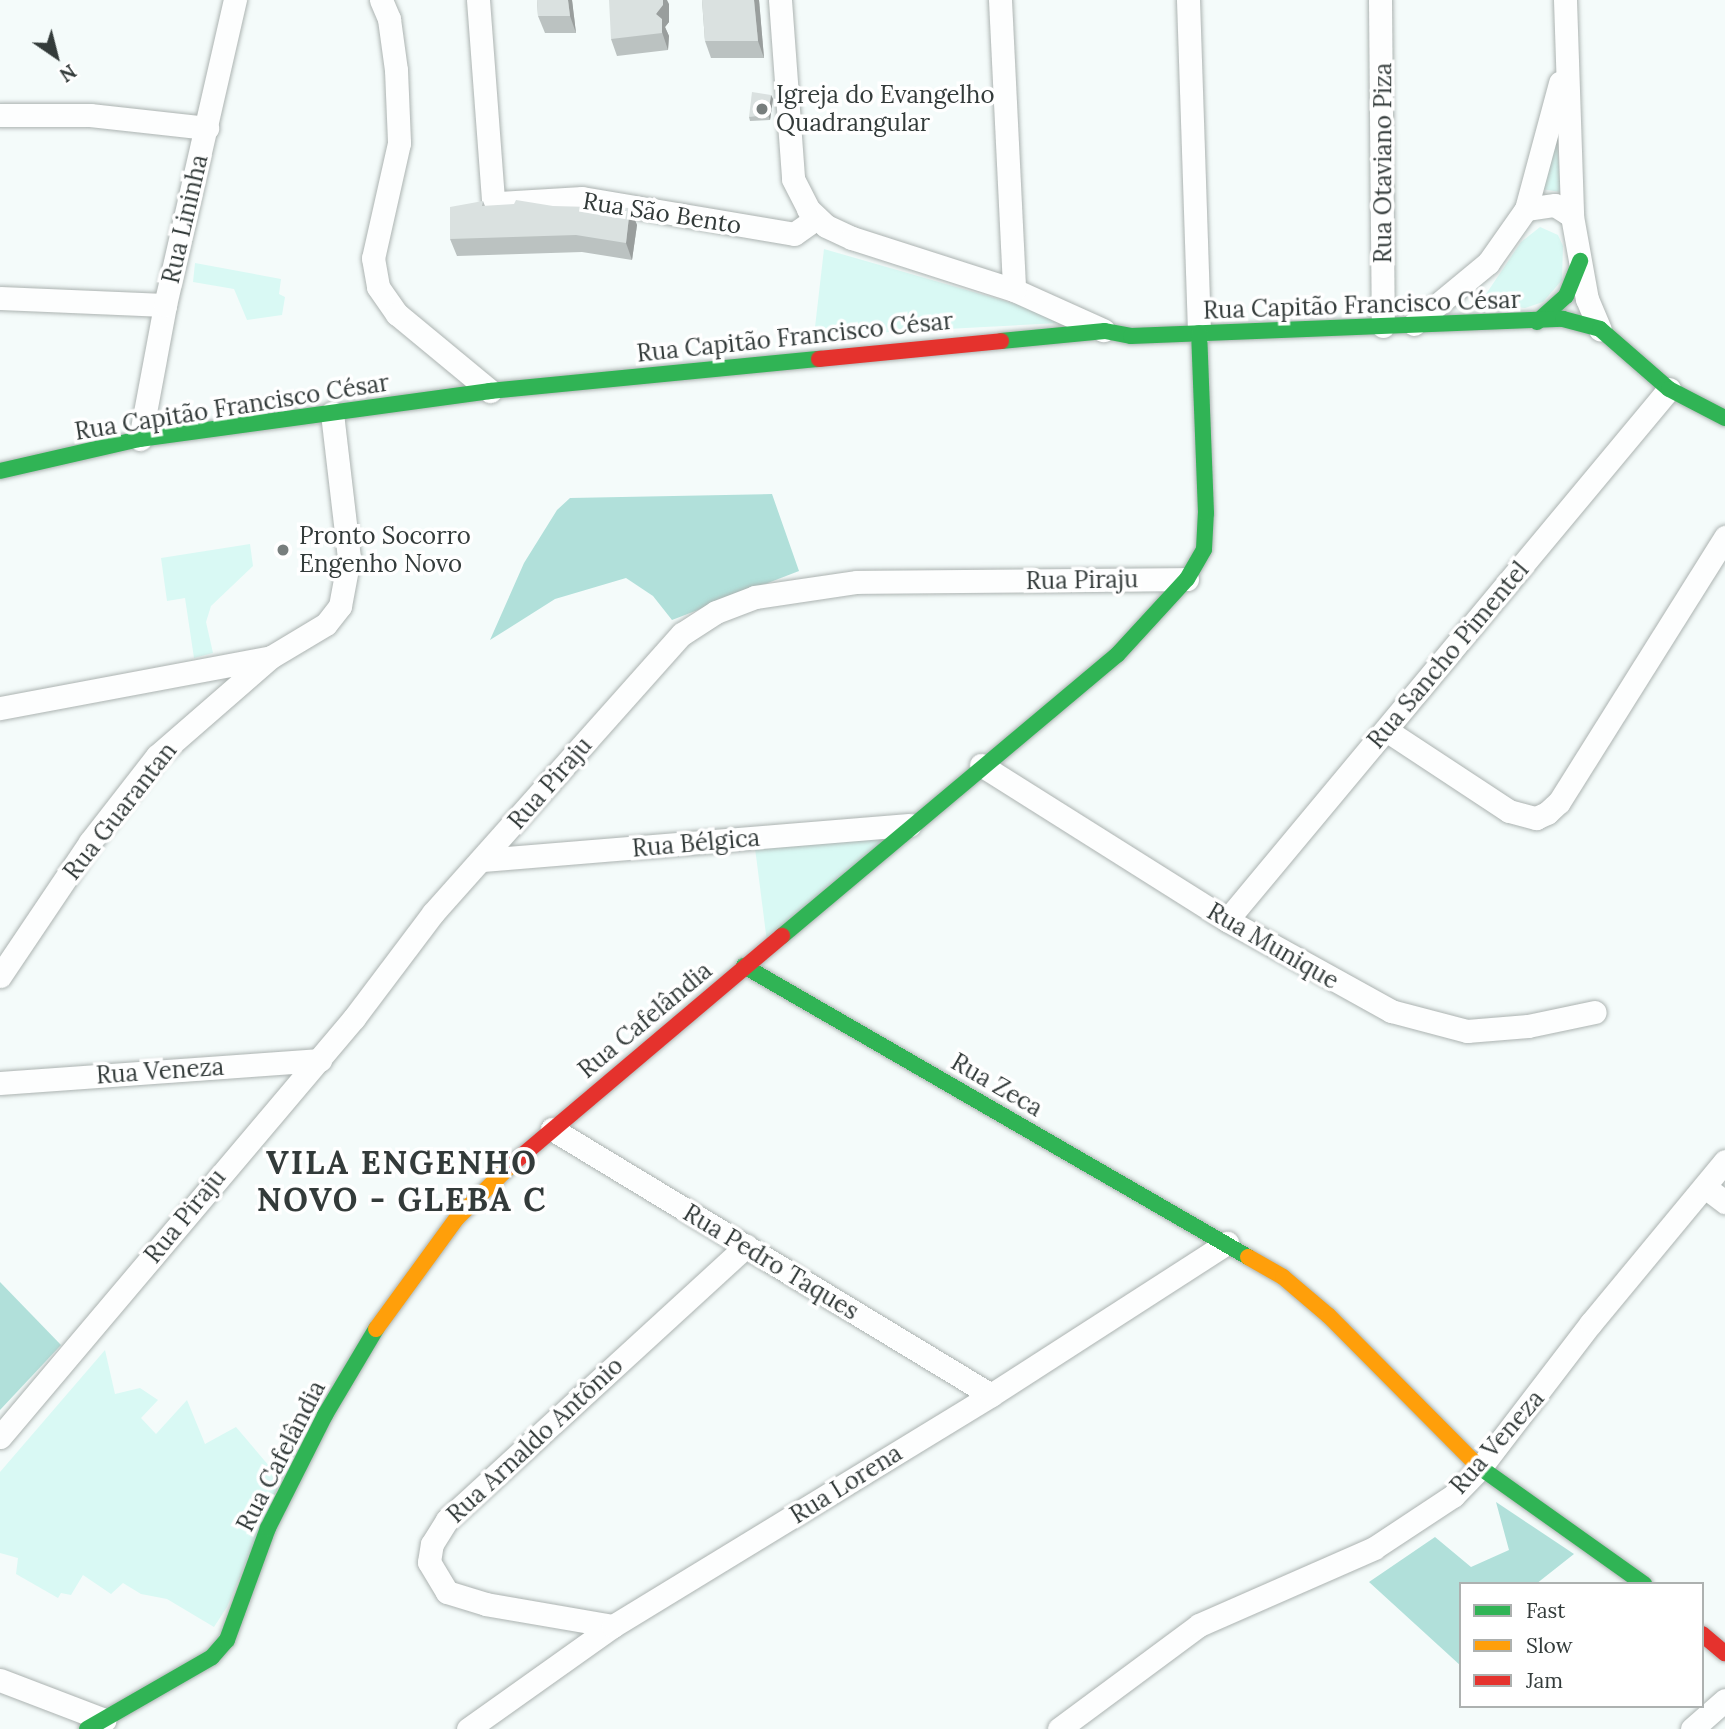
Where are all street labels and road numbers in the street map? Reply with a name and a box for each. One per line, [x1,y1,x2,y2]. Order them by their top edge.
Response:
street label: Rua Otaviano Piza [1369,63,1397,263]
street label: Rua Lininha [156,152,214,286]
street label: Rua São Bento [581,186,743,240]
street label: Rua Capitão Francisco César [1203,285,1521,325]
street label: Rua Capitão Francisco César [635,306,955,368]
street label: Rua Capitão Francisco César [73,368,391,446]
street label: Rua Sancho Pimentel [1361,556,1535,754]
street label: Rua Piraju [1025,565,1139,595]
street label: Rua Piraju [502,731,598,835]
street label: Rua Guarantan [57,737,183,885]
street label: Rua Bélgica [631,823,761,863]
street label: Rua Munique [1202,897,1344,995]
street label: Rua Cafelândia [572,956,718,1084]
street label: Rua Zeca [946,1047,1048,1123]
street label: Rua Veneza [95,1052,225,1090]
street label: Rua Piraju [138,1163,232,1269]
street label: Rua Pedro Taques [678,1198,864,1326]
street label: Rua Arnaldo Antônio [441,1351,629,1529]
street label: Rua Cafelândia [231,1376,331,1536]
street label: Rua Veneza [1444,1384,1550,1500]
street label: Rua Lorena [785,1438,907,1530]

